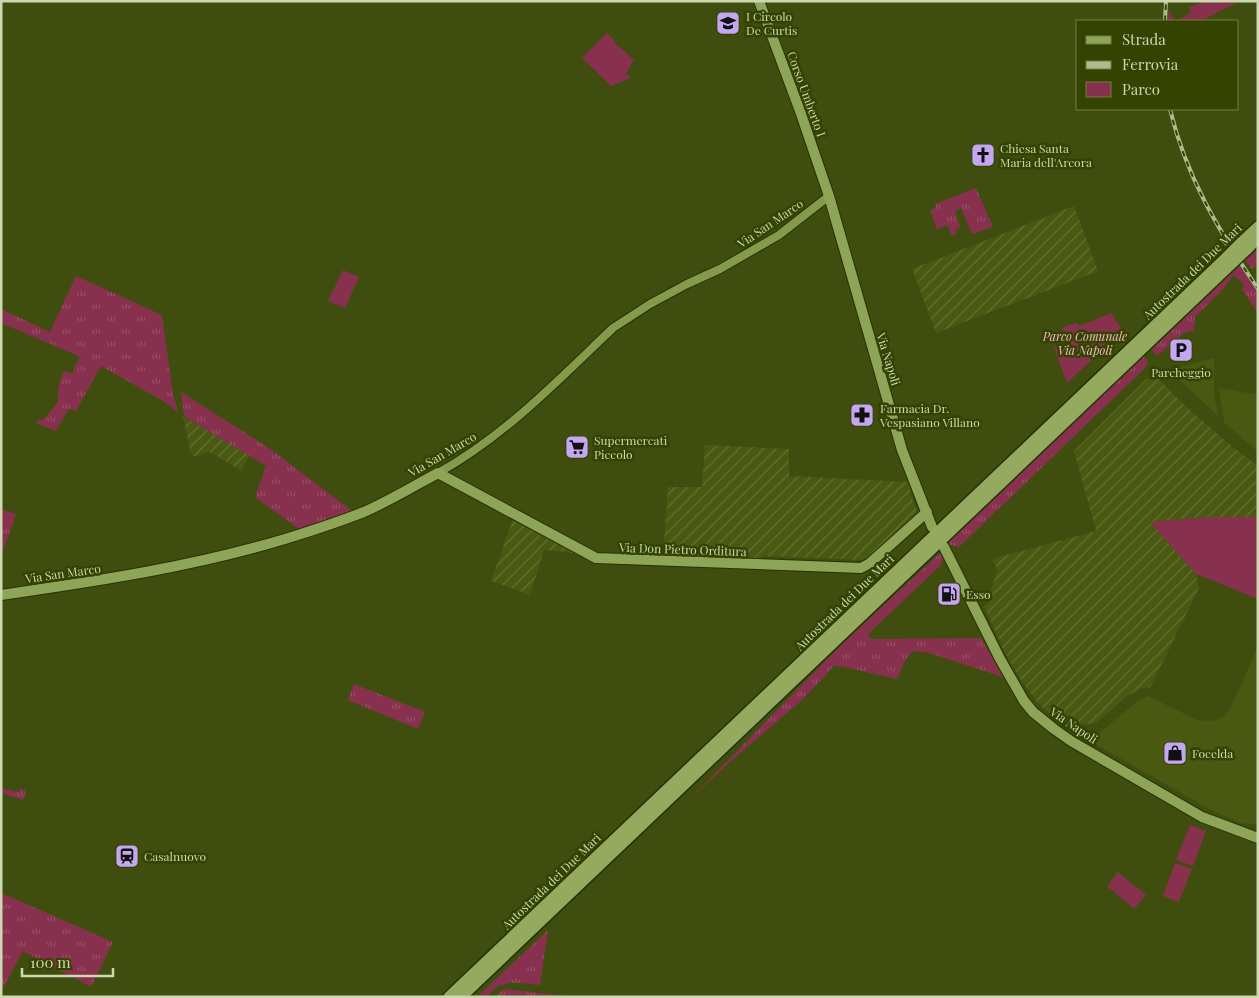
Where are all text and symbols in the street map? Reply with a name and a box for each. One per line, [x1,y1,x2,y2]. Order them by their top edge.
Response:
place label: I Circolo De Curtis [746,8,797,38]
school or university icon: I Circolo De Curtis [715,10,741,36]
legend [1076,20,1239,110]
text: Strada [1122,29,1166,49]
street label: Corso Umberto I [784,49,830,139]
text: Ferrovia [1122,54,1179,74]
text: Parco [1122,79,1160,99]
place label: Chiesa Santa Maria dell'Arcora [1000,140,1092,170]
church icon: Chiesa Santa Maria dell'Arcora [970,142,996,168]
street label: Via San Marco [733,195,806,251]
street label: Autostrada dei Due Mari [1139,219,1245,323]
park label: Parco Comunale Via Napoli [1042,328,1127,358]
street label: Via Napoli [873,330,905,388]
parking icon: Parcheggio [1168,337,1194,363]
place label: Parcheggio [1151,364,1211,380]
place label: Farmacia Dr. Vespasiano Villano [879,400,980,430]
pharmacy icon: Farmacia Dr. Vespasiano Villano [849,402,875,428]
street label: Via San Marco [404,428,479,480]
place label: Supermercati Piccolo [594,432,668,462]
supermarket icon: Supermercati Piccolo [564,434,590,460]
street label: Via Don Pietro Orditura [618,539,747,559]
street label: Autostrada dei Due Mari [791,550,897,654]
street label: Via San Marco [23,560,102,586]
fuel station icon: Esso [936,581,962,607]
place label: Esso [966,586,991,602]
street label: Via Napoli [1046,703,1101,747]
shop icon: Focelda [1162,740,1188,766]
place label: Focelda [1192,745,1233,761]
street label: Autostrada dei Due Mari [498,829,604,933]
station icon: Casalnuovo [114,843,140,869]
place label: Casalnuovo [144,848,206,864]
scale bar [22,946,114,978]
text: 100 m [30,952,71,972]

